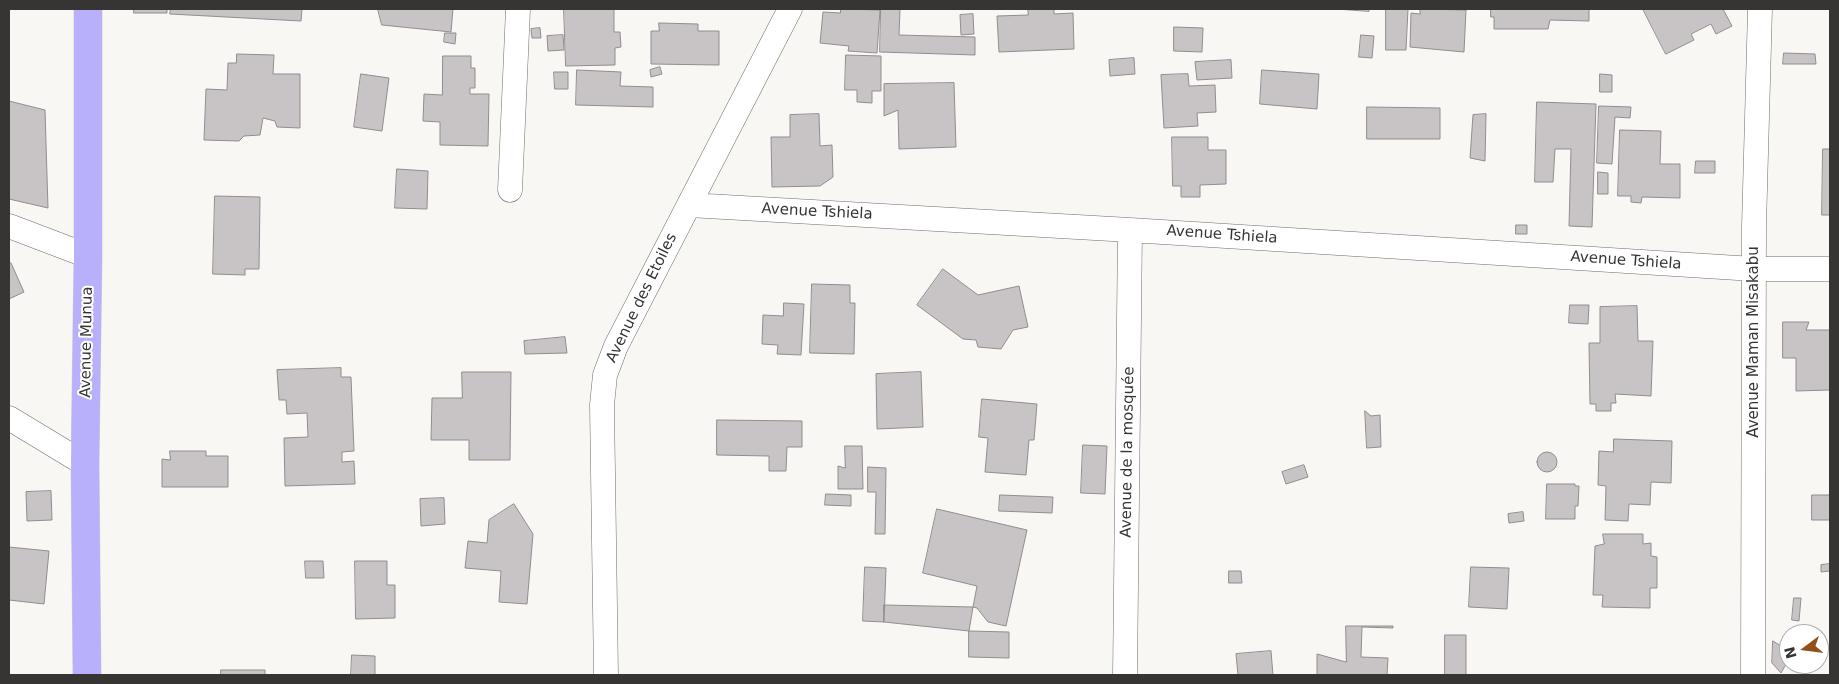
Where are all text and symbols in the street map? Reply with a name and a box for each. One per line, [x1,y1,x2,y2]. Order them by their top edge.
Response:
street label: Avenue Tshiela [761,200,873,224]
street label: Avenue Tshiela [1166,222,1278,248]
street label: Avenue des Etoiles [603,230,681,366]
street label: Avenue Maman Misakabu [1745,246,1763,438]
street label: Avenue Tshiela [1570,248,1682,274]
street label: Avenue Munua [77,286,97,398]
street label: Avenue de la mosquée [1118,366,1138,538]
north arrow [1779,624,1829,674]
text: N [1781,645,1800,660]

